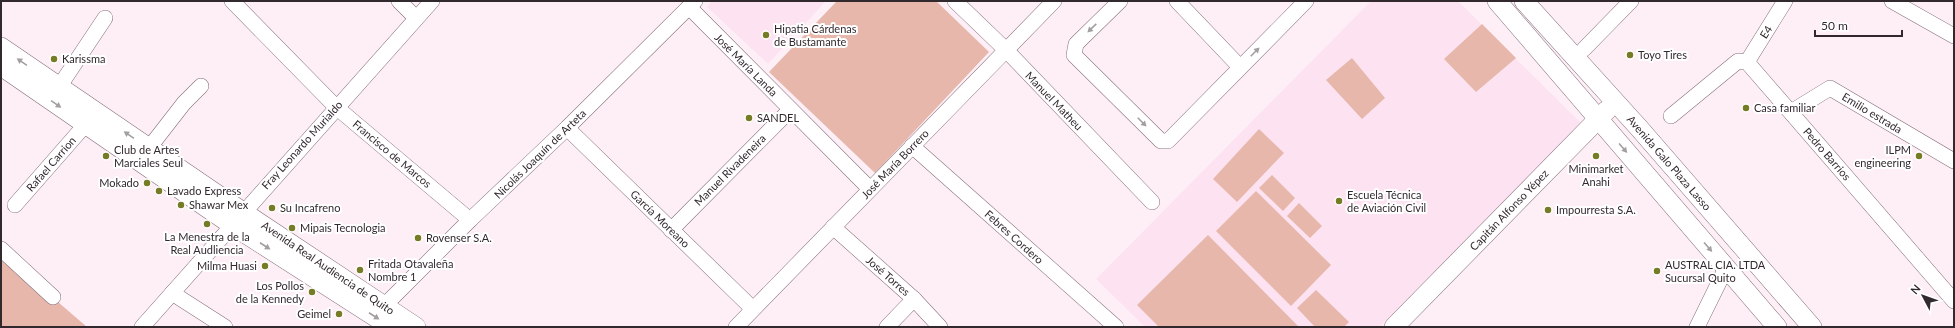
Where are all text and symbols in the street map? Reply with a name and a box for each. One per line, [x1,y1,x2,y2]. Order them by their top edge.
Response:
scale bar [1815,12,1902,38]
text: 50 m [1821,18,1848,33]
place label: Hipatia Cárdenas de Bustamante [774,22,857,48]
street label: E4 [1757,22,1775,41]
one-way arrow [1087,23,1097,33]
marker: Hipatia Cárdenas de Bustamante [761,30,771,40]
street label: José María Landa [712,31,780,99]
one-way arrow [1250,47,1260,57]
place label: Toyo Tires [1638,48,1687,61]
marker: Toyo Tires [1625,50,1635,60]
place label: Karissma [62,52,105,65]
marker: Karissma [49,54,59,64]
one-way arrow [17,58,27,66]
street label: Manuel Matheu [1023,69,1086,133]
street label: Emilio estrada [1840,90,1905,136]
street label: Fray Leonardo Murialdo [259,98,345,192]
one-way arrow [51,100,62,108]
place label: Casa familiar [1754,101,1816,114]
marker: Casa familiar [1741,103,1751,113]
street label: Nicolás Joaquín de Arteta [491,106,588,201]
place label: SANDEL [757,111,799,124]
marker: SANDEL [744,113,754,123]
street label: Avenida Galo Plaza Lasso [1625,113,1714,213]
street label: Francisco de Marcos [350,117,434,190]
one-way arrow [1137,117,1147,127]
street label: Pedro Barrios [1801,125,1854,183]
street label: José María Borrero [858,126,931,201]
one-way arrow [124,131,135,139]
street label: Manuel Rivadeneira [691,131,768,208]
street label: Rafael Carrion [23,134,78,194]
place label: Club de Artes Marciales Seul [114,143,183,169]
place label: ILPM engineering [1854,143,1911,169]
one-way arrow [1618,144,1627,153]
marker: Club de Artes Marciales Seul [101,151,111,161]
marker: Minimarket Anahi [1591,151,1601,161]
marker: ILPM engineering [1914,151,1924,161]
place label: Minimarket Anahi [1568,162,1624,188]
street label: Capitán Alfonso Yépez [1467,166,1551,253]
place label: Mokado [99,176,139,189]
marker: Mokado [142,178,152,188]
place label: Lavado Express [167,184,242,197]
marker: Lavado Express [154,186,164,196]
street label: García Moreano [628,187,693,250]
place label: Escuela Técnica de Aviación Civil [1347,188,1426,214]
marker: Escuela Técnica de Aviación Civil [1334,196,1344,206]
place label: Shawar Mex [189,198,249,211]
marker: Shawar Mex [176,200,186,210]
place label: Su Incafreno [280,201,340,214]
marker: Su Incafreno [267,203,277,213]
place label: Impourresta S.A. [1556,203,1636,216]
marker: Impourresta S.A. [1543,205,1553,215]
street label: Febres Cordero [982,207,1046,266]
street label: Avenida Real Audiencia de Quito [259,218,397,317]
marker: La Menestra de la Real Audliencia [202,219,212,229]
place label: Mipais Tecnologia [300,221,386,234]
marker: Mipais Tecnologia [287,223,297,233]
place label: La Menestra de la Real Audliencia [164,230,250,256]
place label: Rovenser S.A. [426,231,492,244]
marker: Rovenser S.A. [413,233,423,243]
one-way arrow [260,242,270,250]
one-way arrow [1703,242,1712,252]
street label: José Torres [864,253,913,298]
place label: Fritada Otavaleña Nombre 1 [368,257,453,283]
place label: AUSTRAL CIA. LTDA Sucursal Quito [1665,258,1766,284]
place label: Milma Huasi [197,259,257,272]
marker: Milma Huasi [260,261,270,271]
marker: Fritada Otavaleña Nombre 1 [355,265,365,275]
marker: AUSTRAL CIA. LTDA Sucursal Quito [1652,266,1662,276]
north arrow [1903,276,1943,316]
place label: Los Pollos de la Kennedy [236,279,304,305]
text: N [1907,282,1923,297]
marker: Los Pollos de la Kennedy [307,287,317,297]
place label: Geimel [297,307,331,320]
marker: Geimel [334,309,344,319]
one-way arrow [368,313,380,320]

